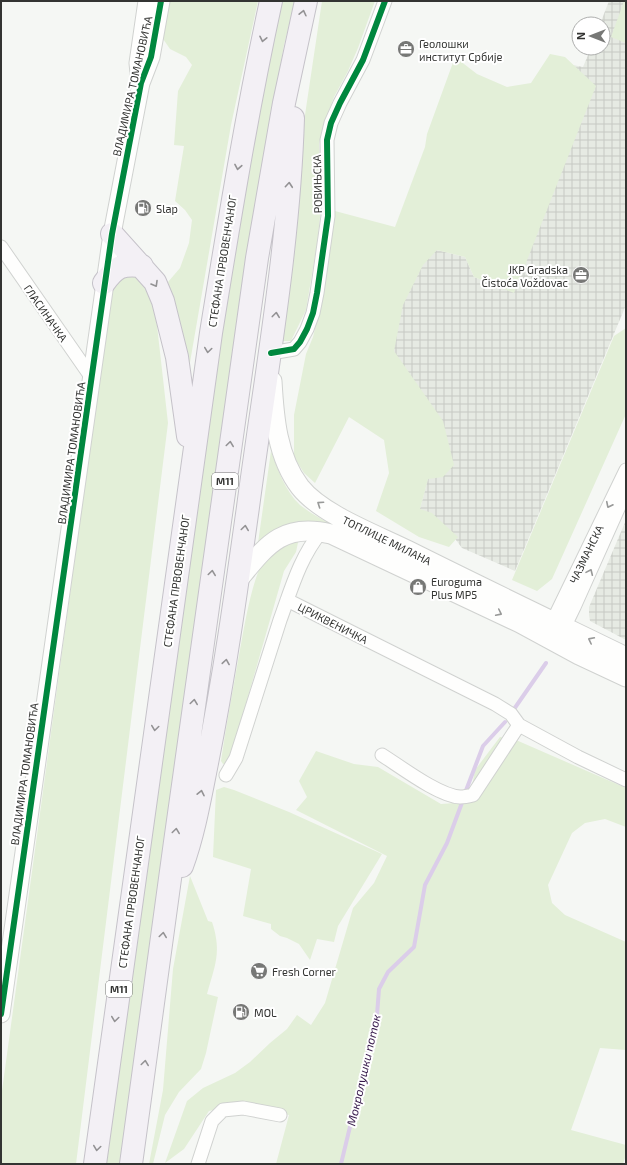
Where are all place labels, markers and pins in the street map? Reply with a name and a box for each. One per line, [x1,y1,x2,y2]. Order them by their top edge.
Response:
place label: Геолошки институт Србије [419,37,502,64]
office icon: Геолошки институт Србије [396,39,416,59]
fuel station icon: Slap [133,198,153,218]
place label: Slap [156,202,178,215]
place label: JKP Gradska Čistoća Voždovac [482,263,568,289]
office icon: JKP Gradska Čistoća Voždovac [571,265,591,285]
place label: Euroguma Plus MP5 [431,575,482,601]
shop icon: Euroguma Plus MP5 [408,577,428,597]
supermarket icon: Fresh Corner [249,961,269,981]
place label: Fresh Corner [272,965,337,978]
fuel station icon: MOL [231,1002,251,1022]
place label: MOL [254,1006,277,1019]

